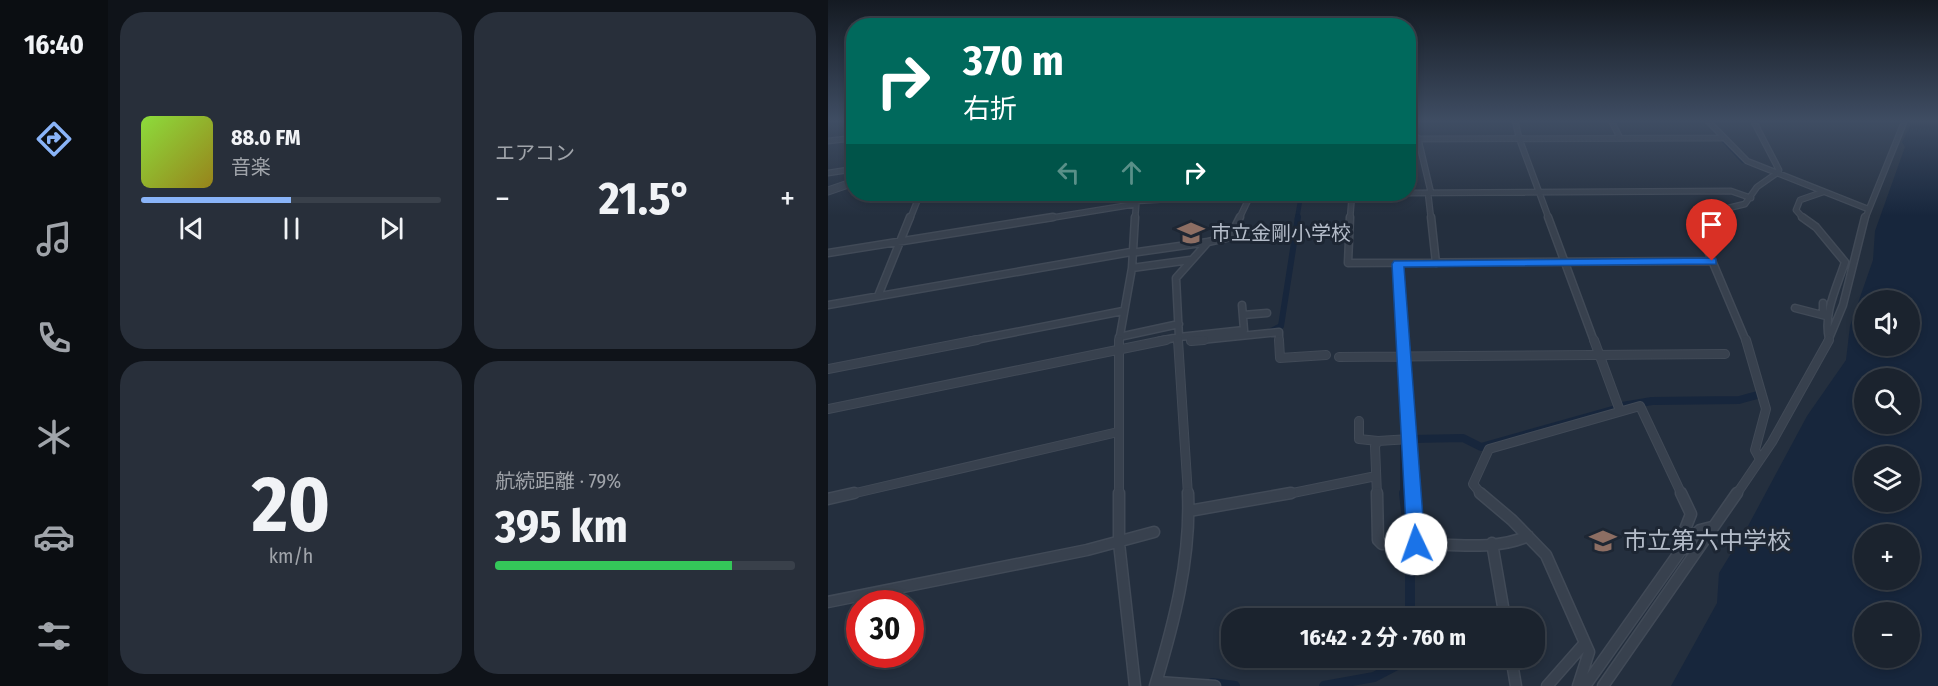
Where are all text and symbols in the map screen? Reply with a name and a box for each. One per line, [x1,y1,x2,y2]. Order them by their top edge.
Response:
text: 16:40 [24,29,84,61]
text: 370 m [963,36,1064,86]
icon: right [864,42,942,120]
text: 右折 [963,93,1017,125]
icon: directions [33,118,75,160]
text: 88.0 FM [231,124,301,151]
text: エアコン [495,141,575,165]
text: 音楽 [231,155,271,179]
icon: left [1052,156,1085,189]
icon: ahead [1115,156,1148,189]
icon: right [1178,156,1211,189]
text: 21.5° [599,172,691,226]
text: − [495,179,510,219]
text: + [780,179,795,219]
pin [1686,199,1737,261]
icon: arrive [1695,208,1728,241]
icon: previous [175,212,208,245]
icon: pause [275,212,308,245]
icon: next [375,212,408,245]
icon: music [33,218,75,260]
school or university icon: 市立金剛小学校 [1176,218,1206,248]
place label: 市立金剛小学校 [1211,221,1351,245]
map controls [1854,290,1920,668]
button: sound [1854,290,1920,356]
icon: phone [33,317,75,359]
button: search [1854,368,1920,434]
icon: climate [33,416,75,458]
button: layers [1854,446,1920,512]
text: 20 [252,458,330,552]
text: 航続距離 · 79% [495,469,621,493]
text: 395 km [495,500,628,554]
position arrow [1384,512,1448,576]
icon: car [33,516,75,558]
button: + [1854,524,1920,590]
school or university icon: 市立第六中学校 [1588,526,1618,556]
place label: 市立第六中学校 [1623,527,1791,555]
text: km/h [269,544,313,568]
speed limit sign: 30 [846,590,924,668]
button: − [1854,602,1920,668]
icon: filters [33,615,75,657]
text: 16:42 · 2 分 · 760 m [1300,624,1466,651]

